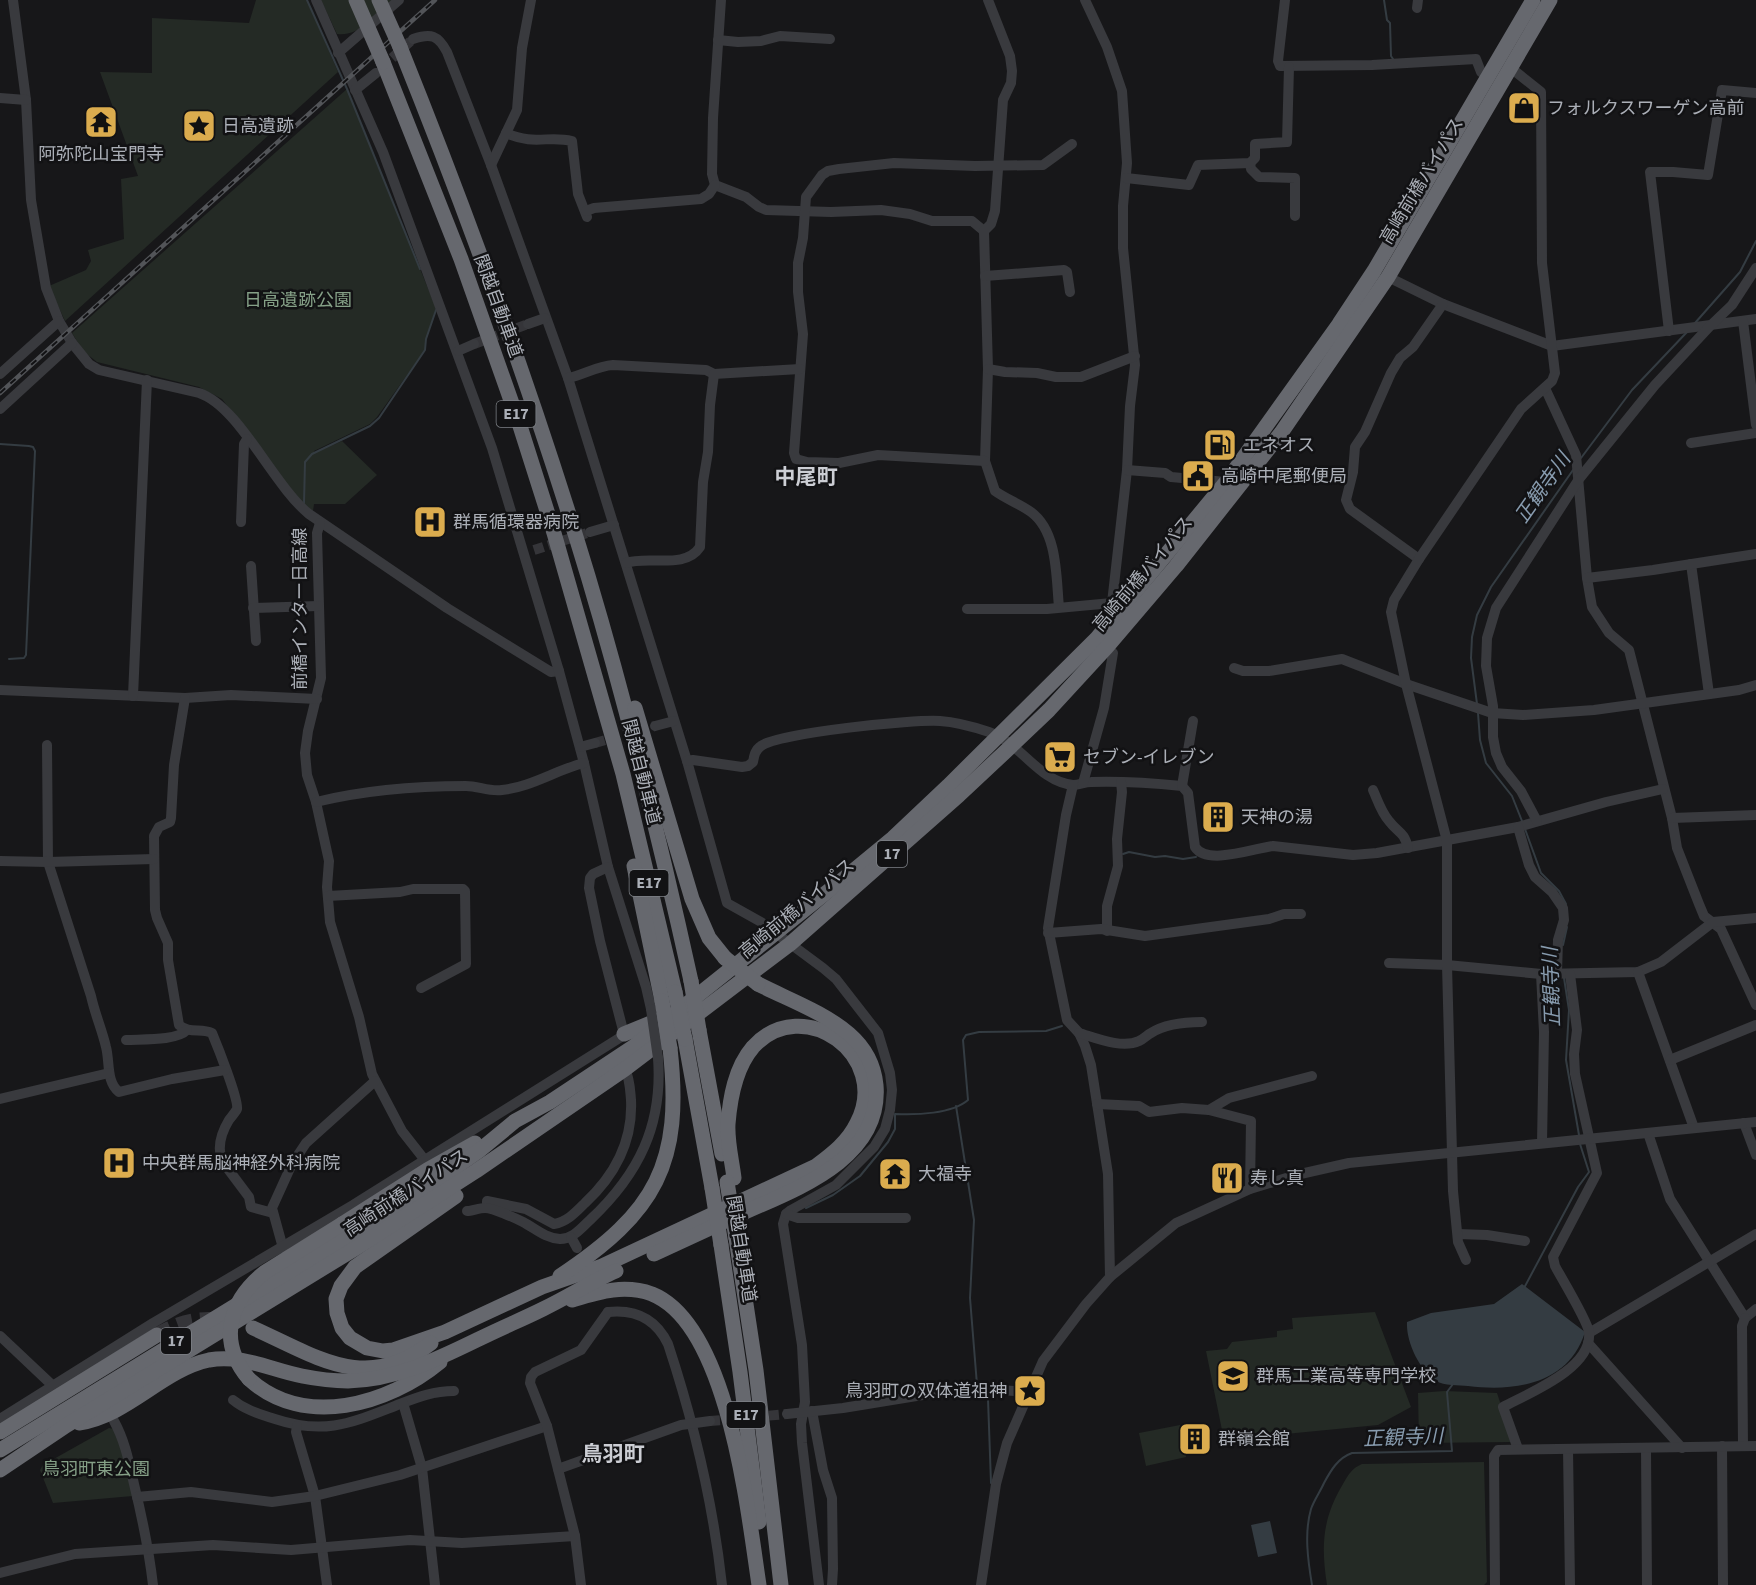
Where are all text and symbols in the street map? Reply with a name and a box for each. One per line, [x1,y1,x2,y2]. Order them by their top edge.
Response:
shop icon: フォルクスワーゲン高前 [1506,90,1542,126]
place label: フォルクスワーゲン高前 [1547,96,1744,121]
temple icon: 阿弥陀山宝門寺 [83,104,119,140]
place icon: 日高遺跡 [181,108,217,144]
street label: 高崎前橋バイパス [1374,113,1470,249]
place label: 日高遺跡 [222,114,294,139]
place label: 阿弥陀山宝門寺 [38,142,164,167]
street label: 関越自動車道 [468,251,528,361]
park label: 日高遺跡公園 [244,288,352,313]
road number: E17 [496,401,536,427]
fuel station icon: エネオス [1202,427,1238,463]
place label: エネオス [1243,433,1315,458]
water label: 正観寺川 [1509,446,1579,529]
public building icon: 高崎中尾郵便局 [1180,458,1216,494]
district label: 中尾町 [775,462,838,492]
place label: 高崎中尾郵便局 [1221,464,1347,489]
hospital icon: 群馬循環器病院 [412,504,448,540]
place label: 群馬循環器病院 [453,510,579,535]
street label: 高崎前橋バイパス [1087,511,1199,637]
street label: 前橋インター日高線 [288,528,313,690]
street label: 関越自動車道 [616,717,666,827]
supermarket icon: セブン-イレブン [1042,739,1078,775]
place label: セブン-イレブン [1083,745,1215,770]
building icon: 天神の湯 [1200,799,1236,835]
place label: 天神の湯 [1241,805,1313,830]
road number: 17 [877,841,907,867]
street label: 高崎前橋バイパス [734,853,860,965]
road number: E17 [630,870,668,896]
water label: 正観寺川 [1537,945,1567,1027]
street label: 高崎前橋バイパス [339,1143,473,1243]
hospital icon: 中央群馬脳神経外科病院 [101,1145,137,1181]
place label: 中央群馬脳神経外科病院 [142,1151,340,1176]
temple icon: 大福寺 [877,1156,913,1192]
restaurant icon: 寿し真 [1209,1160,1245,1196]
place label: 大福寺 [918,1162,972,1187]
place label: 寿し真 [1250,1166,1304,1191]
street label: 関越自動車道 [720,1194,762,1304]
road number: 17 [161,1328,191,1354]
school or university icon: 群馬工業高等専門学校 [1215,1358,1251,1394]
place label: 群馬工業高等専門学校 [1256,1364,1436,1389]
place icon: 鳥羽町の双体道祖神 [1012,1373,1048,1409]
place label: 鳥羽町の双体道祖神 [845,1379,1007,1404]
road number: E17 [726,1402,766,1428]
building icon: 群嶺会館 [1177,1421,1213,1457]
water label: 正観寺川 [1363,1423,1445,1453]
place label: 群嶺会館 [1218,1427,1290,1452]
district label: 鳥羽町 [582,1439,645,1469]
park label: 鳥羽町東公園 [42,1457,150,1482]

